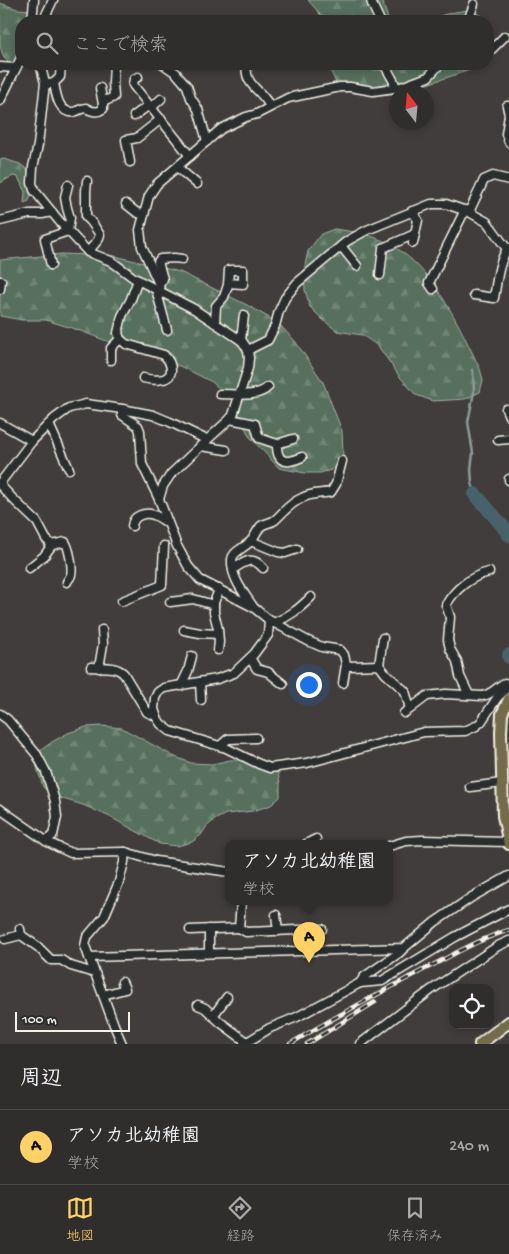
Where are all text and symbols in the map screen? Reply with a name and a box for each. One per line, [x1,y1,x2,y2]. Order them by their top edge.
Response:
search box [15,15,494,70]
icon: search [33,29,61,57]
text: ここで検索 [73,35,168,58]
north arrow [389,85,434,130]
your location [296,672,322,698]
popup [225,840,393,905]
text: アソカ北幼稚園 [242,852,376,875]
text: 学校 [242,882,275,901]
pin: A [293,922,325,963]
map controls [449,984,494,1029]
button: locate [449,984,494,1029]
scale bar [15,1009,130,1032]
text: 100 m [22,1012,57,1029]
text: 周辺 [20,1068,62,1093]
text: アソカ北幼稚園 [67,1126,200,1149]
text: A [31,1138,41,1157]
text: 240 m [449,1138,489,1157]
text: 学校 [67,1156,99,1175]
tab: 地図 [66,1194,94,1246]
tab: 経路 [226,1194,254,1246]
tab: 保存済み [387,1194,443,1246]

